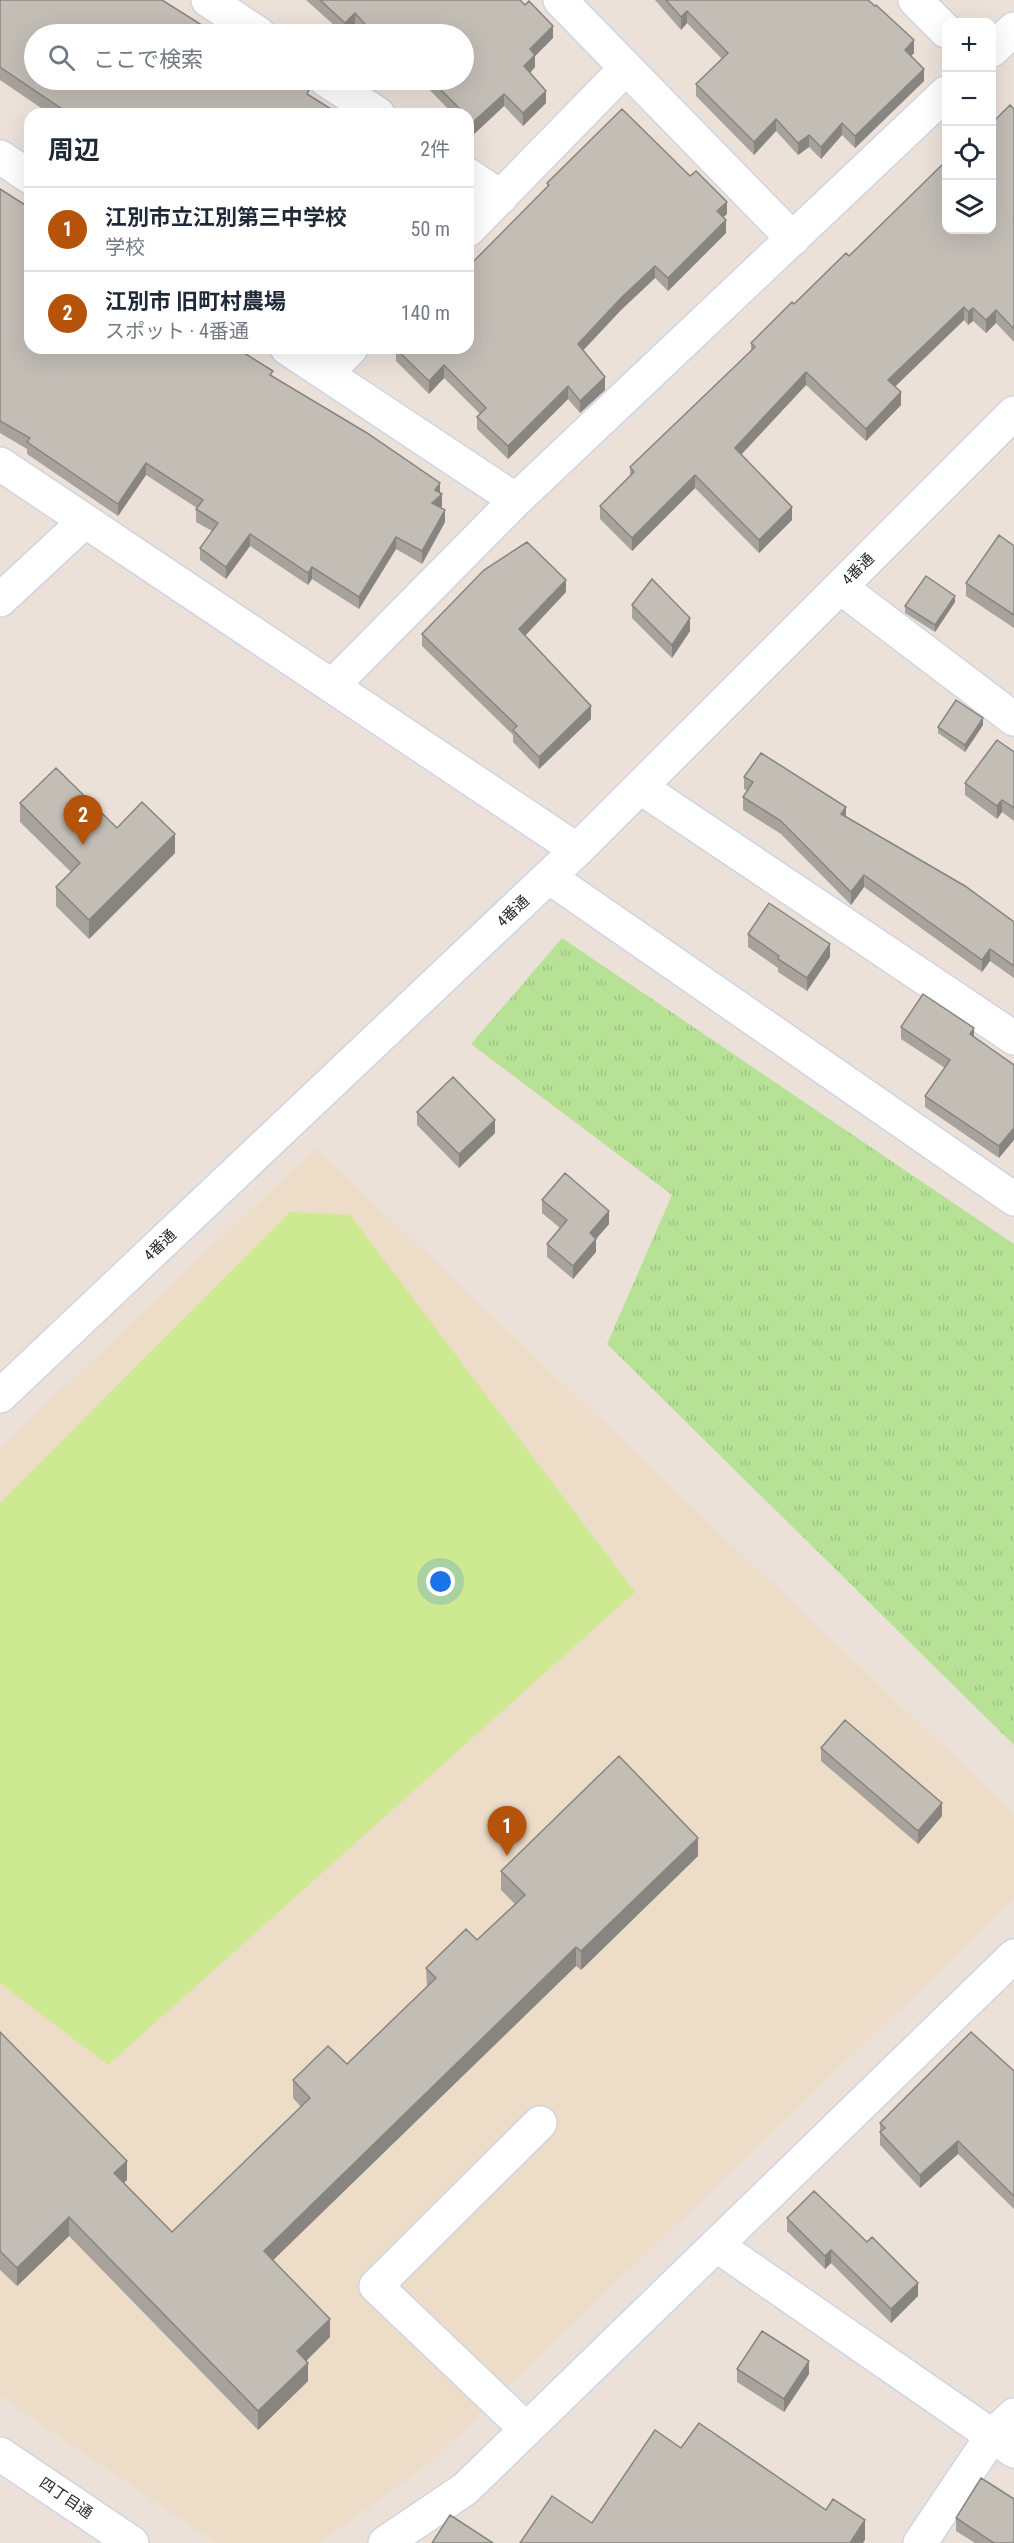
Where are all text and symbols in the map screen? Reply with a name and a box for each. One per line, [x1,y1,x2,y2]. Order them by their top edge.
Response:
map controls [942,18,996,234]
button: + [942,18,996,72]
search box [24,24,474,90]
icon: search [45,41,78,74]
text: ここで検索 [93,47,203,72]
button: − [942,72,996,126]
button: locate [942,126,996,180]
text: 周辺 [48,135,100,165]
text: 2件 [420,137,450,161]
button: layers [942,180,996,234]
text: 江別市立江別第三中学校 [105,205,347,230]
text: 1 [62,217,73,241]
text: 50 m [411,217,450,241]
text: 学校 [105,235,145,259]
text: 江別市 旧町村農場 [105,289,286,314]
text: 2 [62,301,73,325]
text: 140 m [401,301,450,325]
text: スポット · 4番通 [105,319,249,343]
street label: 4番通 [838,549,878,589]
pin: 2 [64,796,103,845]
street label: 4番通 [493,892,533,930]
street label: 4番通 [140,1226,180,1264]
your location [426,1567,455,1596]
pin: 1 [488,1806,526,1856]
street label: 四丁目通 [36,2474,96,2522]

